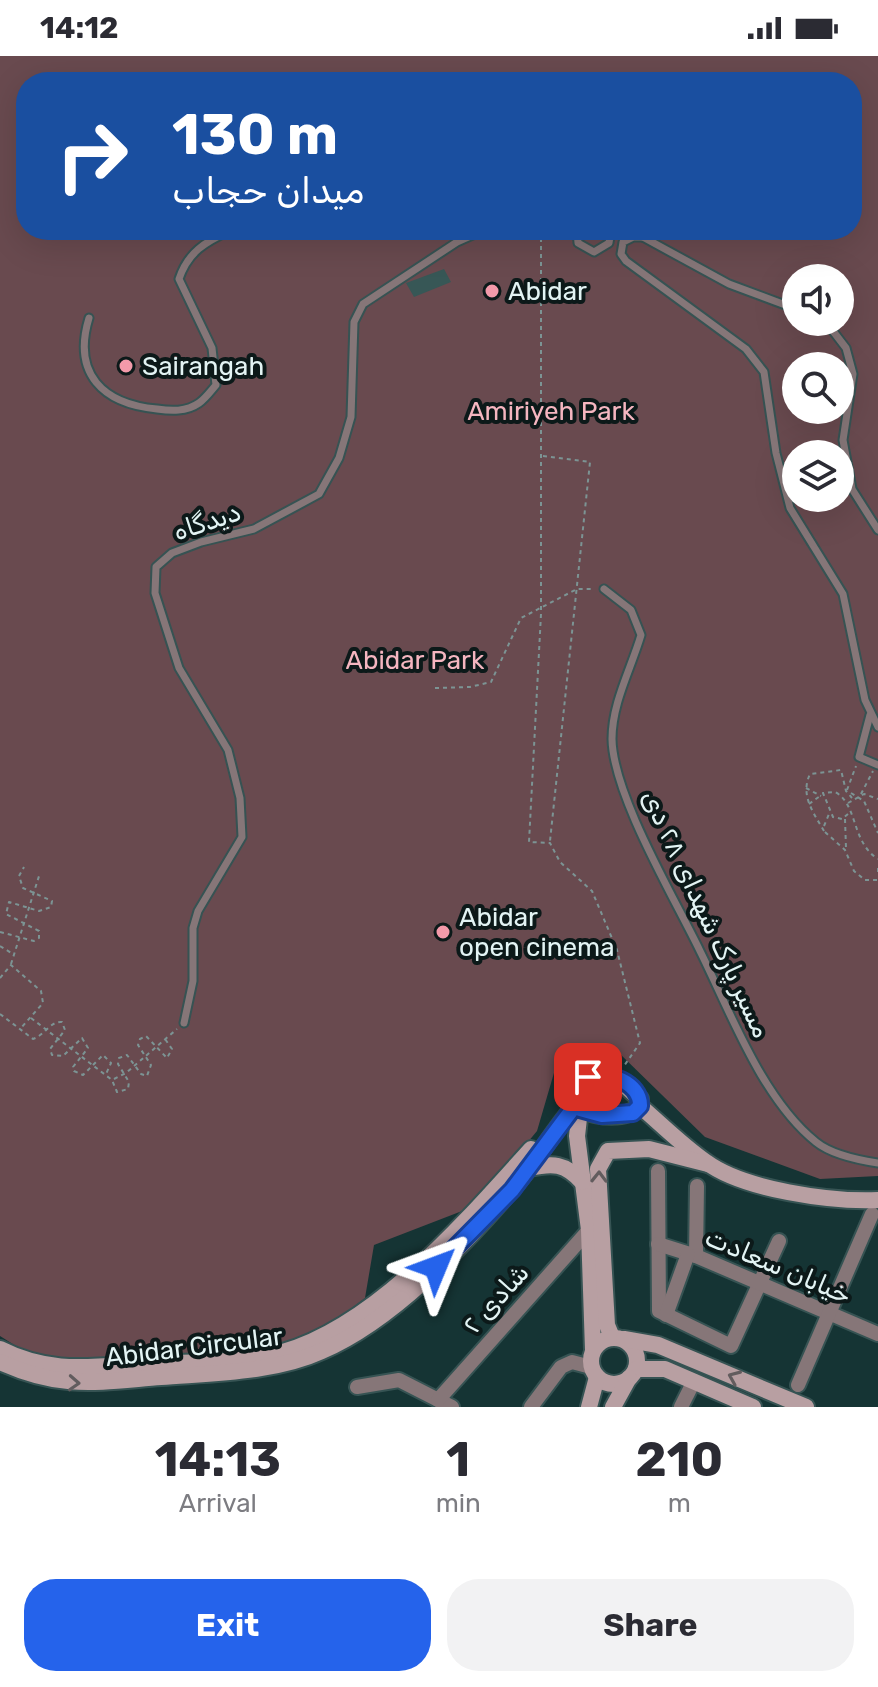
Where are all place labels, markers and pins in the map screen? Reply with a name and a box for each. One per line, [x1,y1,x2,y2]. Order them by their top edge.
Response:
place label: Abidar [508,276,587,307]
marker: Abidar [483,282,501,300]
place label: Sairangah [142,351,264,382]
marker: Sairangah [117,357,135,375]
place label: Abidar open cinema [459,902,615,963]
marker: Abidar open cinema [434,923,452,941]
pin [554,1043,622,1111]

